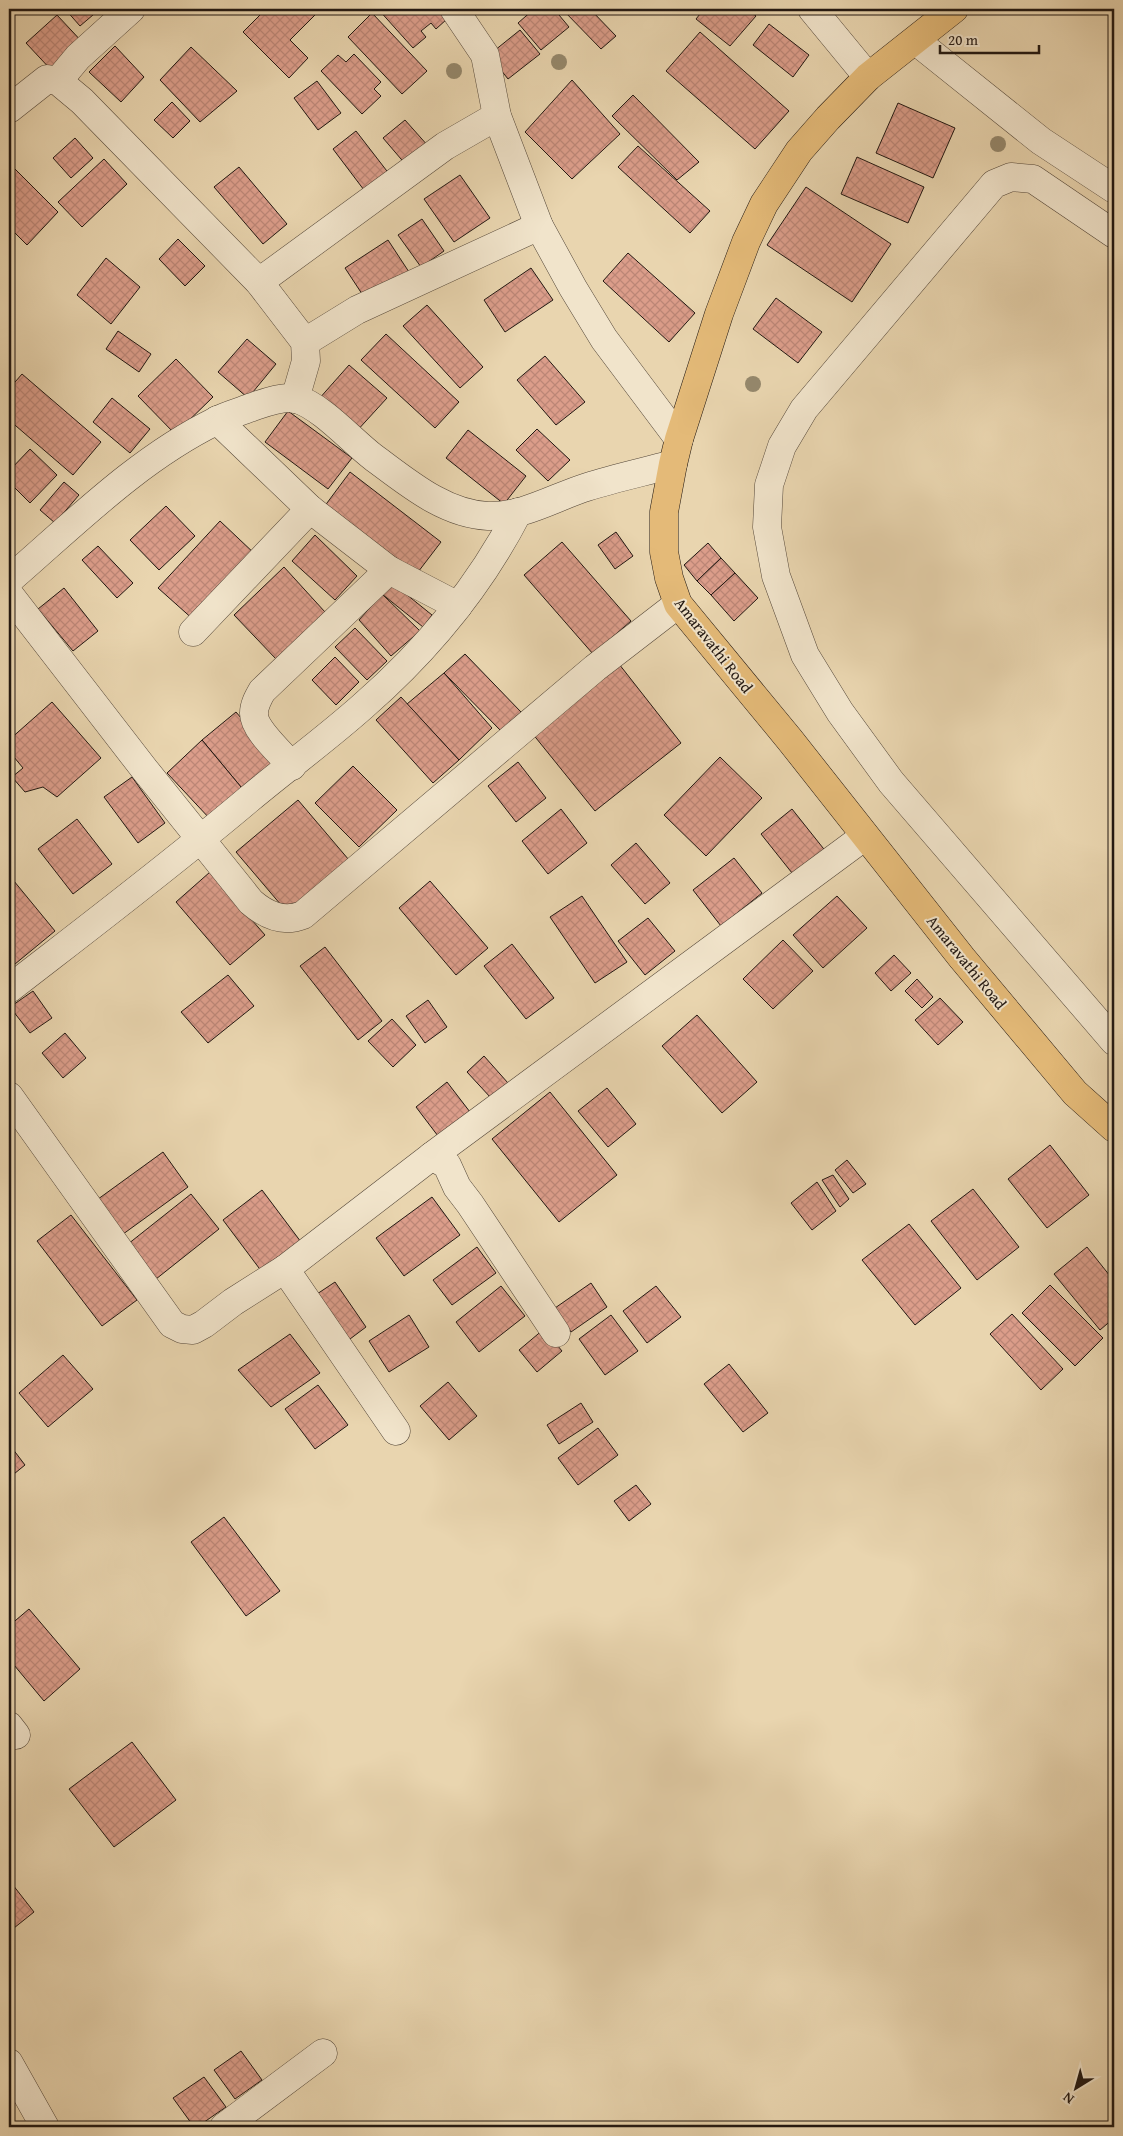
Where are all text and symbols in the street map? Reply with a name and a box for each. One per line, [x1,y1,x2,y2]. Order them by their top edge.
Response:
scale bar [940,22,1039,54]
text: 20 m [948,29,979,50]
street label: Amaravathi Road [669,592,759,698]
street label: Amaravathi Road [921,910,1013,1015]
north arrow [1050,2064,1100,2114]
text: N [1058,2087,1078,2109]

